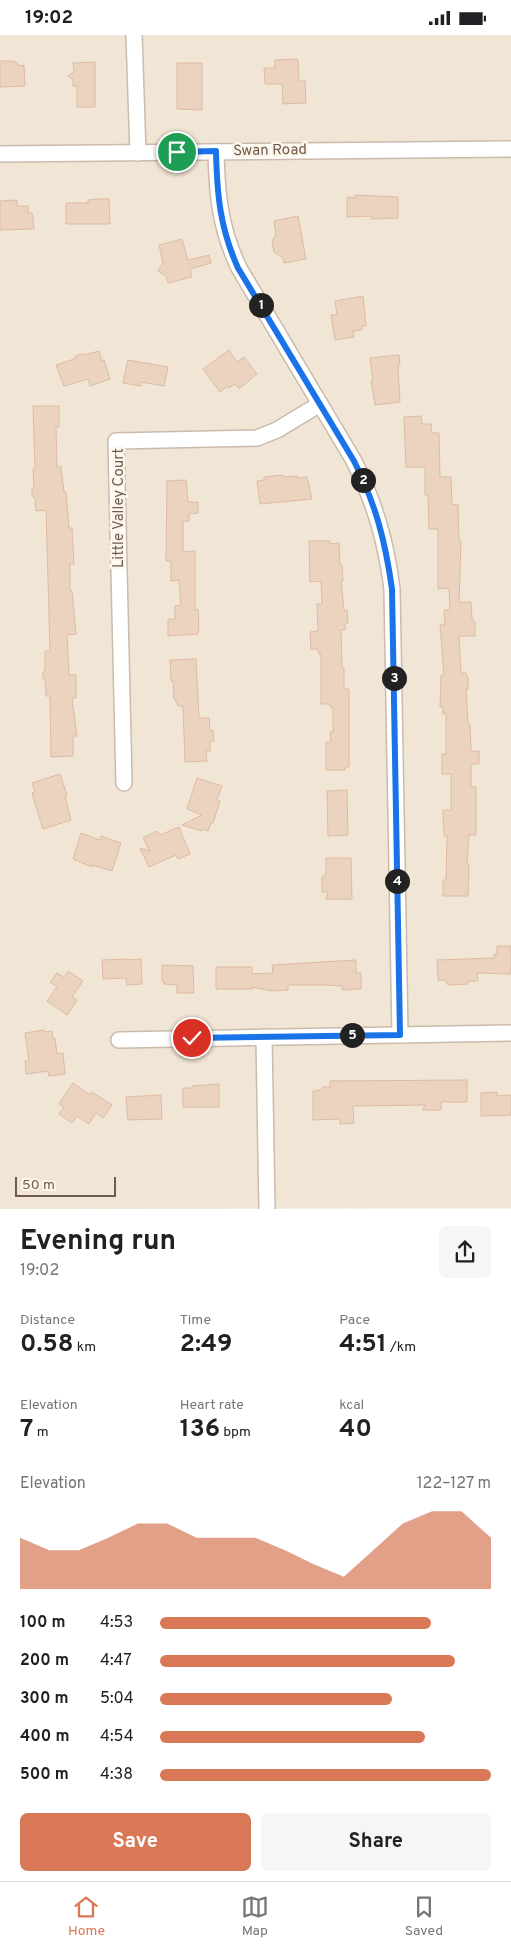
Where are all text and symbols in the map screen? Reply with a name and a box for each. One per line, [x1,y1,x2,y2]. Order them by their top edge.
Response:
text: 19:02 [25,6,73,30]
pin [156,131,198,173]
icon: arrive [163,138,191,166]
street label: Swan Road [233,141,307,161]
pin: 1 [248,293,274,317]
text: 1 [259,297,264,314]
street label: Little Valley Court [110,448,129,568]
pin: 2 [350,467,376,493]
text: 2 [359,472,368,489]
pin: 3 [382,665,406,691]
text: 3 [390,670,399,687]
pin: 4 [384,869,410,893]
text: 4 [393,873,402,890]
pin [171,1017,213,1059]
pin: 5 [340,1023,364,1047]
icon: check [178,1024,206,1052]
text: 5 [348,1027,357,1044]
scale bar [15,1173,116,1197]
text: 50 m [22,1177,55,1194]
text: Evening run [20,1224,176,1260]
button: share [439,1226,491,1278]
text: 19:02 [20,1261,59,1281]
text: Distance [20,1312,75,1329]
text: Time [180,1312,211,1329]
text: Pace [339,1312,370,1329]
text: 0.58 [20,1329,74,1361]
text: 2:49 [180,1329,232,1361]
text: 4:51 [339,1329,387,1361]
text: km [74,1339,96,1356]
text: /km [387,1339,416,1356]
text: Elevation [20,1397,78,1414]
text: Heart rate [180,1397,244,1414]
text: kcal [339,1397,364,1414]
text: 7 [20,1414,33,1446]
text: 136 [180,1414,220,1446]
text: 40 [339,1414,372,1446]
text: m [33,1424,49,1441]
text: bpm [220,1424,251,1441]
text: Elevation [20,1474,86,1494]
text: 122–127 m [417,1474,491,1494]
text: 100 m [20,1613,66,1633]
text: 4:53 [100,1613,133,1633]
text: 200 m [20,1651,69,1671]
text: 4:47 [100,1651,132,1671]
text: 300 m [20,1689,68,1709]
text: 5:04 [100,1689,134,1709]
text: 400 m [20,1727,69,1747]
text: 4:54 [100,1727,134,1747]
text: 500 m [20,1765,69,1785]
text: 4:38 [100,1765,133,1785]
button: Save [20,1813,251,1871]
button: Share [261,1813,491,1871]
tab: Home [68,1893,105,1940]
tab: Map [241,1893,269,1940]
tab: Saved [405,1893,443,1940]

